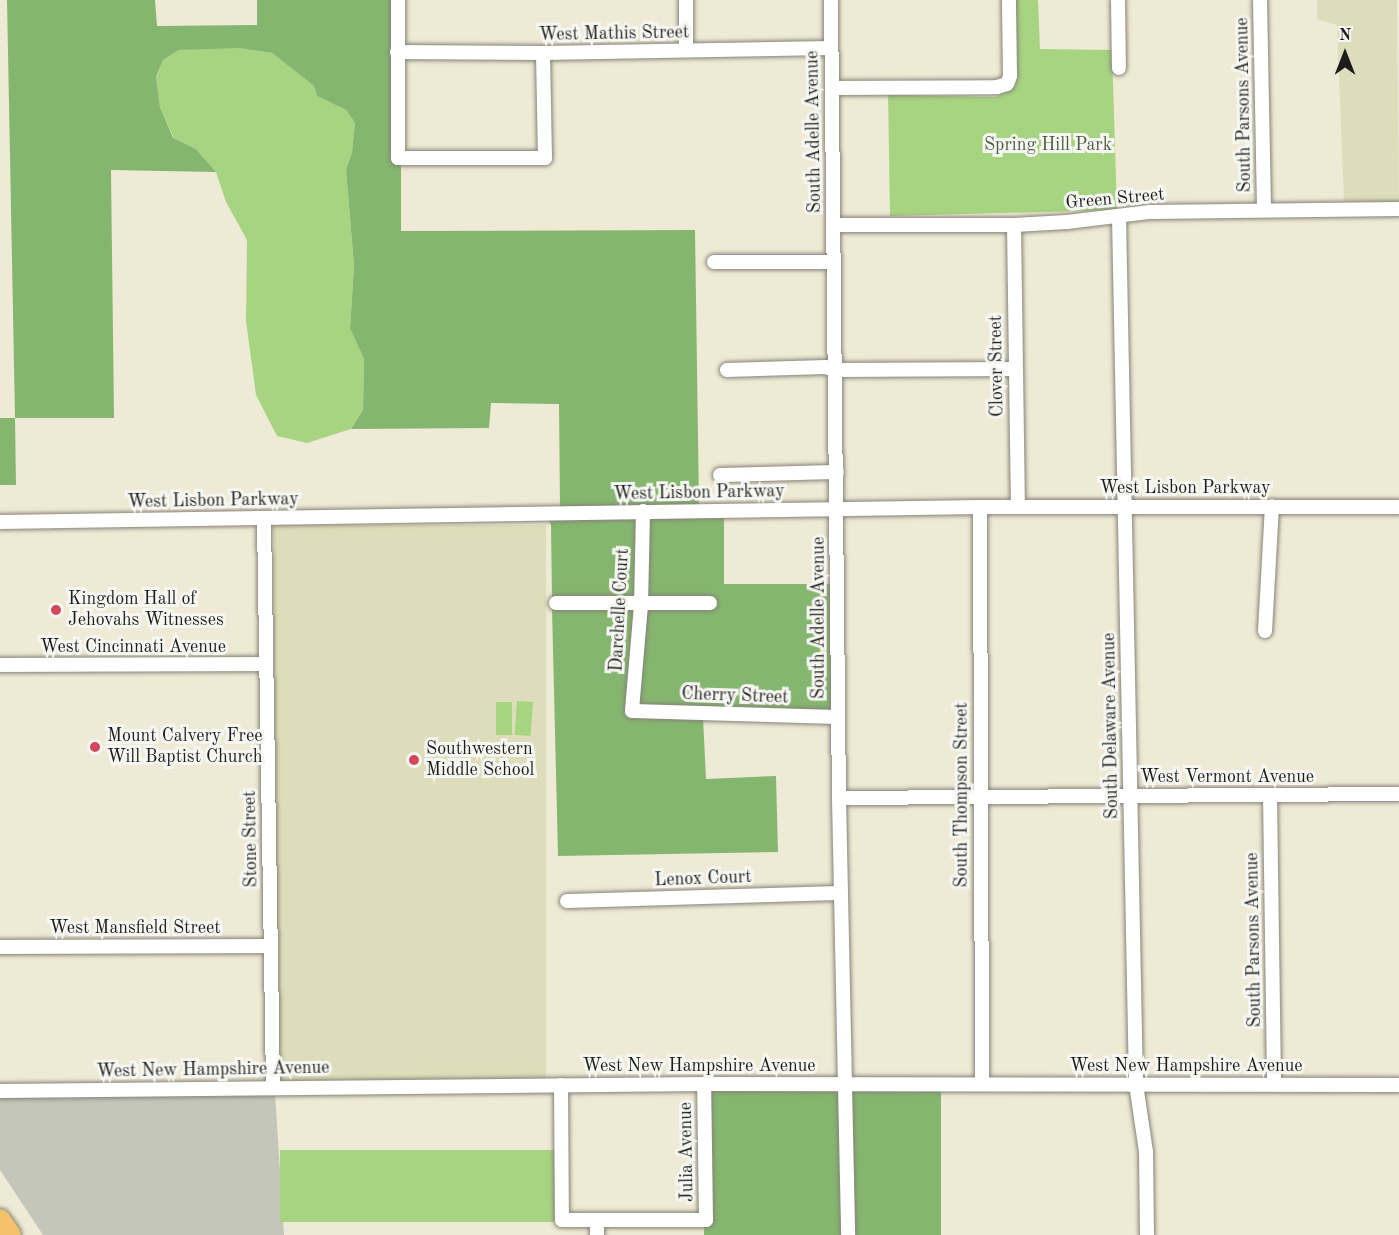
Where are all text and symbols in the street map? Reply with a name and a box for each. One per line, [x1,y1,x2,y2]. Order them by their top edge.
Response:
street label: South Parsons Avenue [1232,17,1256,193]
street label: West Mathis Street [539,22,689,46]
north arrow [1315,24,1375,84]
text: N [1339,28,1351,44]
street label: South Adelle Avenue [802,51,826,213]
park label: Spring Hill Park [984,134,1112,156]
street label: Green Street [1065,184,1165,214]
street label: Clover Street [985,315,1009,417]
street label: West Lisbon Parkway [1099,477,1271,499]
street label: West Lisbon Parkway [613,481,785,505]
street label: West Lisbon Parkway [127,489,299,513]
street label: South Adelle Avenue [808,537,830,699]
street label: Darchelle Court [606,548,634,672]
place label: Kingdom Hall of Jehovahs Witnesses [68,589,224,632]
marker: Kingdom Hall of Jehovahs Witnesses [49,603,63,617]
street label: South Delaware Avenue [1099,633,1123,819]
street label: West Cincinnati Avenue [40,636,226,658]
street label: Cherry Street [681,683,789,709]
street label: South Thompson Street [951,702,973,888]
place label: Mount Calvery Free Will Baptist Church [107,726,263,768]
place label: Southwestern Middle School [426,739,534,782]
marker: Mount Calvery Free Will Baptist Church [88,740,102,754]
marker: Southwestern Middle School [407,753,421,767]
street label: West Vermont Avenue [1140,766,1314,788]
street label: Stone Street [239,790,263,888]
street label: South Parsons Avenue [1242,852,1266,1028]
street label: Lenox Court [654,867,752,891]
street label: West Mansfield Street [49,917,221,939]
street label: West New Hampshire Avenue [582,1055,816,1077]
street label: West New Hampshire Avenue [1069,1055,1303,1077]
street label: West New Hampshire Avenue [96,1057,330,1083]
street label: Julia Avenue [675,1102,699,1202]

